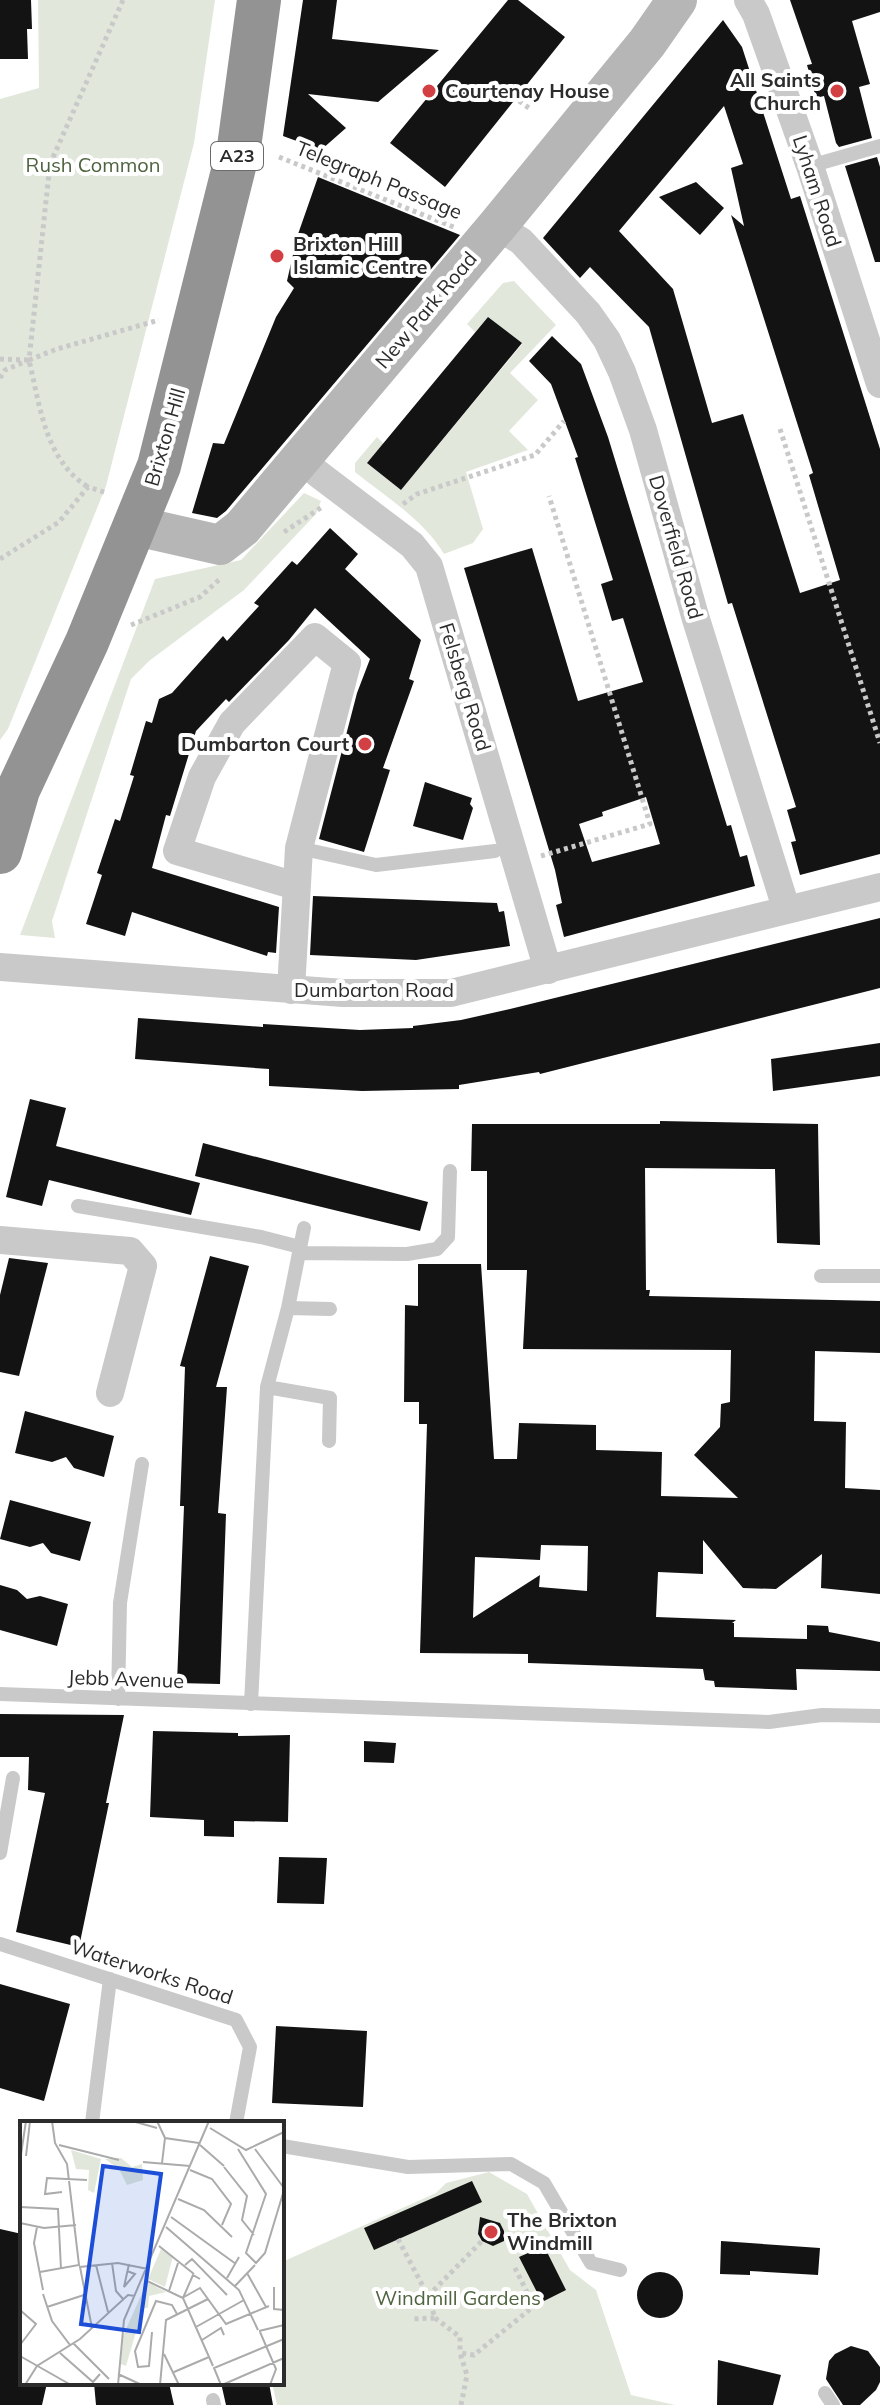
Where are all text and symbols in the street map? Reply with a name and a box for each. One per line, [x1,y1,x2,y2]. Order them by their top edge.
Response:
place label: All Saints Church [730,67,821,115]
place label: Courtenay House [445,78,610,103]
marker: Courtenay House [420,82,438,100]
marker: All Saints Church [828,82,846,100]
street label: Lyham Road [788,132,847,250]
street label: Telegraph Passage [293,135,466,224]
road number: A23 [211,142,263,170]
park label: Rush Common [26,152,160,177]
place label: Brixton Hill Islamic Centre [293,231,427,279]
street label: New Park Road [370,246,482,373]
marker: Brixton Hill Islamic Centre [268,247,286,265]
street label: Brixton Hill [139,385,190,489]
street label: Doverfield Road [644,472,709,622]
street label: Felsberg Road [434,620,497,754]
place label: Dumbarton Court [181,731,349,756]
marker: Dumbarton Court [356,735,374,753]
street label: Dumbarton Road [294,977,454,1002]
street label: Jebb Avenue [67,1664,185,1693]
street label: Waterworks Road [68,1934,236,2010]
inset map [20,2121,284,2385]
place label: The Brixton Windmill [507,2207,617,2255]
marker: The Brixton Windmill [482,2223,500,2241]
park label: Windmill Gardens [375,2285,541,2310]

